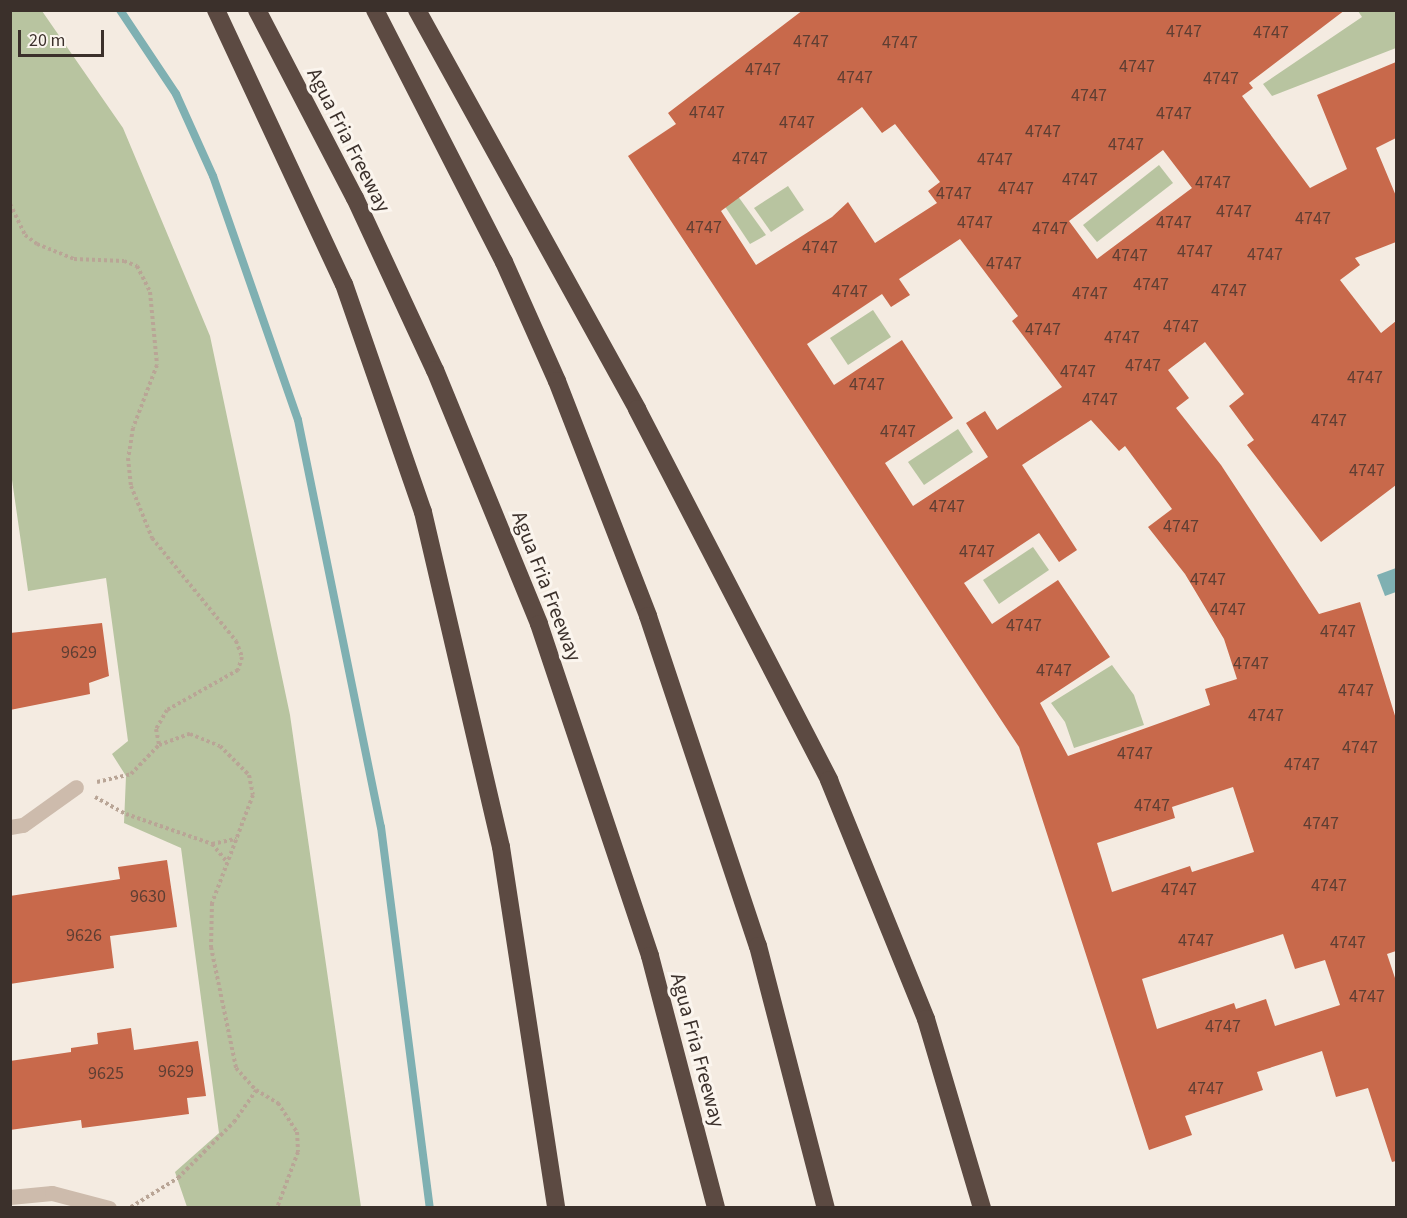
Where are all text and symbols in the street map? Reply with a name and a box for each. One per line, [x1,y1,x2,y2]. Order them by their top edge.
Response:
scale bar [21,18,106,56]
house number: 4747 [1166,21,1202,43]
house number: 4747 [1253,22,1289,44]
text: 20 m [29,28,65,53]
house number: 4747 [793,31,829,53]
house number: 4747 [882,32,918,54]
house number: 4747 [1119,56,1155,78]
house number: 4747 [745,59,781,81]
street label: Agua Fria Freeway [302,64,396,216]
house number: 4747 [837,67,873,89]
house number: 4747 [1203,68,1239,90]
house number: 4747 [1071,85,1107,107]
house number: 4747 [689,102,725,124]
house number: 4747 [1156,103,1192,125]
house number: 4747 [779,112,815,134]
house number: 4747 [1025,121,1061,143]
house number: 4747 [1108,134,1144,156]
house number: 4747 [732,148,768,170]
house number: 4747 [977,149,1013,171]
house number: 4747 [1062,169,1098,191]
house number: 4747 [1195,172,1231,194]
house number: 4747 [998,178,1034,200]
house number: 4747 [936,183,972,205]
house number: 4747 [1216,201,1252,223]
house number: 4747 [1295,208,1331,230]
house number: 4747 [957,212,993,234]
house number: 4747 [1156,212,1192,234]
house number: 4747 [686,217,722,239]
house number: 4747 [1032,218,1068,240]
house number: 4747 [802,237,838,259]
house number: 4747 [1177,241,1213,263]
house number: 4747 [1247,244,1283,266]
house number: 4747 [1112,245,1148,267]
house number: 4747 [986,253,1022,275]
house number: 4747 [1133,274,1169,296]
house number: 4747 [1211,280,1247,302]
house number: 4747 [832,281,868,303]
house number: 4747 [1072,283,1108,305]
house number: 4747 [1163,316,1199,338]
house number: 4747 [1025,319,1061,341]
house number: 4747 [1104,327,1140,349]
house number: 4747 [1125,355,1161,377]
house number: 4747 [1060,361,1096,383]
house number: 4747 [1347,367,1383,389]
house number: 4747 [849,374,885,396]
house number: 4747 [1082,389,1118,411]
house number: 4747 [1311,410,1347,432]
house number: 4747 [880,421,916,443]
house number: 4747 [1349,460,1385,482]
house number: 4747 [929,496,965,518]
street label: Agua Fria Freeway [507,507,587,665]
house number: 4747 [1163,516,1199,538]
house number: 4747 [959,541,995,563]
house number: 4747 [1190,569,1226,591]
house number: 4747 [1210,599,1246,621]
house number: 4747 [1006,615,1042,637]
house number: 4747 [1320,621,1356,643]
house number: 9629 [61,642,97,664]
house number: 4747 [1233,653,1269,675]
house number: 4747 [1036,660,1072,682]
house number: 4747 [1338,680,1374,702]
house number: 4747 [1248,705,1284,727]
house number: 4747 [1342,737,1378,759]
house number: 4747 [1117,743,1153,765]
house number: 4747 [1284,754,1320,776]
house number: 4747 [1134,795,1170,817]
house number: 4747 [1303,813,1339,835]
house number: 4747 [1311,875,1347,897]
house number: 4747 [1161,879,1197,901]
house number: 9630 [130,886,166,908]
house number: 9626 [66,925,102,947]
house number: 4747 [1178,930,1214,952]
house number: 4747 [1330,932,1366,954]
street label: Agua Fria Freeway [665,970,731,1130]
house number: 4747 [1349,986,1385,1008]
house number: 4747 [1205,1016,1241,1038]
house number: 9629 [158,1061,194,1083]
house number: 9625 [88,1063,124,1085]
house number: 4747 [1188,1078,1224,1100]

